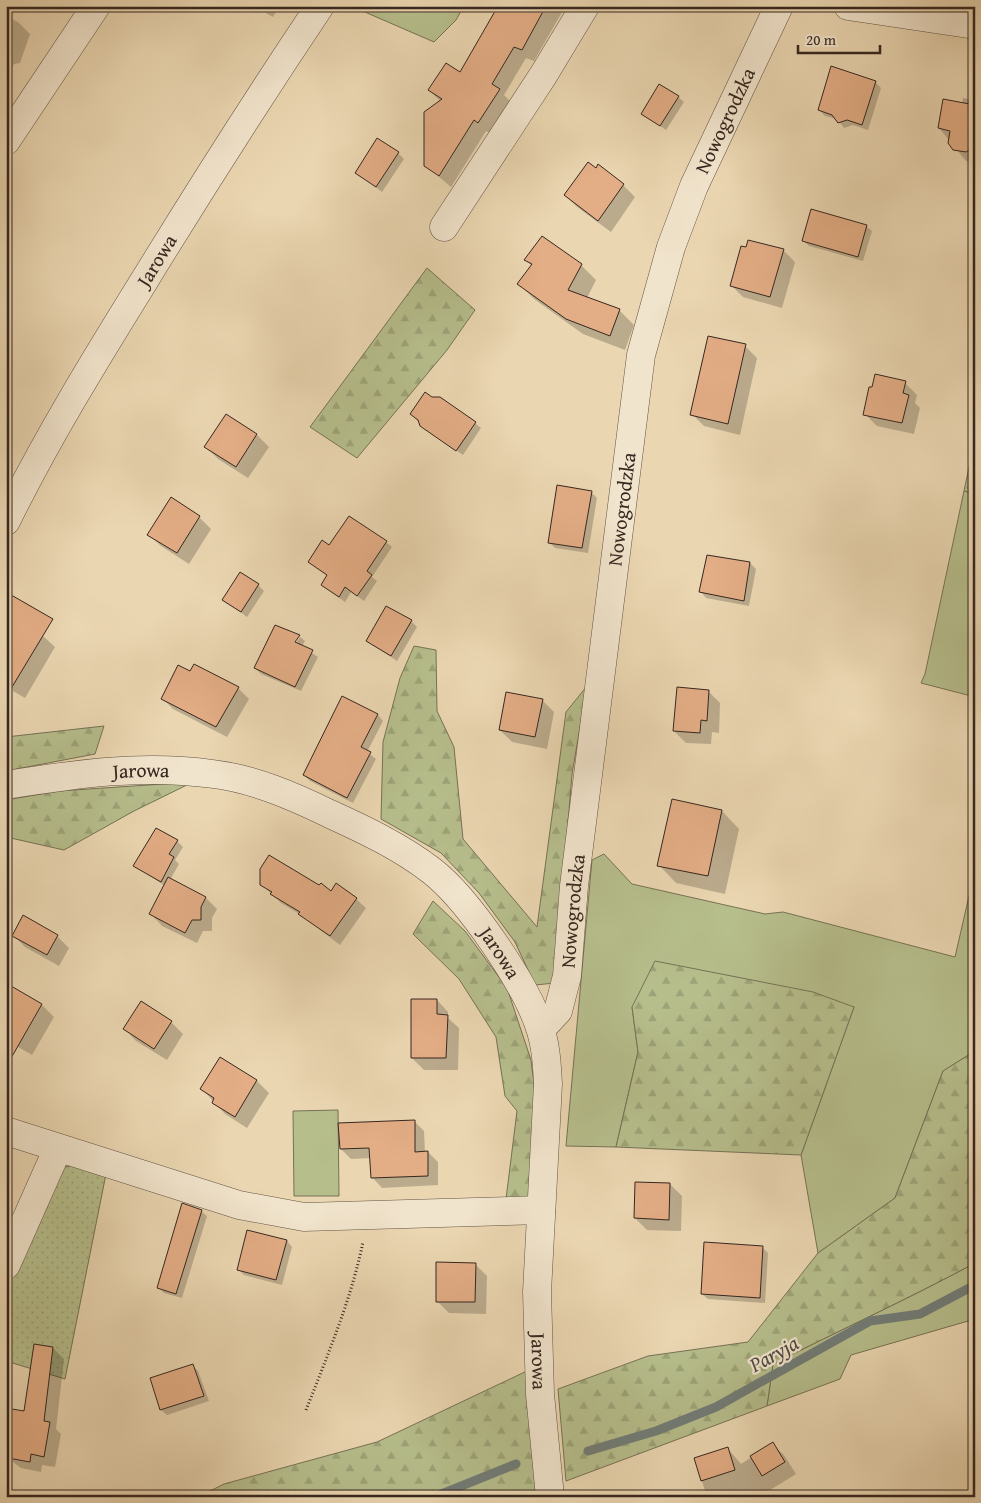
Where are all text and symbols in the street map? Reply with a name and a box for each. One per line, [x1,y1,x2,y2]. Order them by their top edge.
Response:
scale bar [798,22,881,54]
text: 20 m [806,29,837,50]
street label: Nowogrodzka [687,62,762,178]
street label: Jarowa [127,228,184,295]
street label: Nowogrodzka [600,450,643,568]
street label: Jarowa [109,755,170,785]
street label: Nowogrodzka [553,852,592,969]
street label: Jarowa [471,918,529,984]
water label: Paryja [742,1327,804,1380]
street label: Jarowa [524,1329,555,1391]

